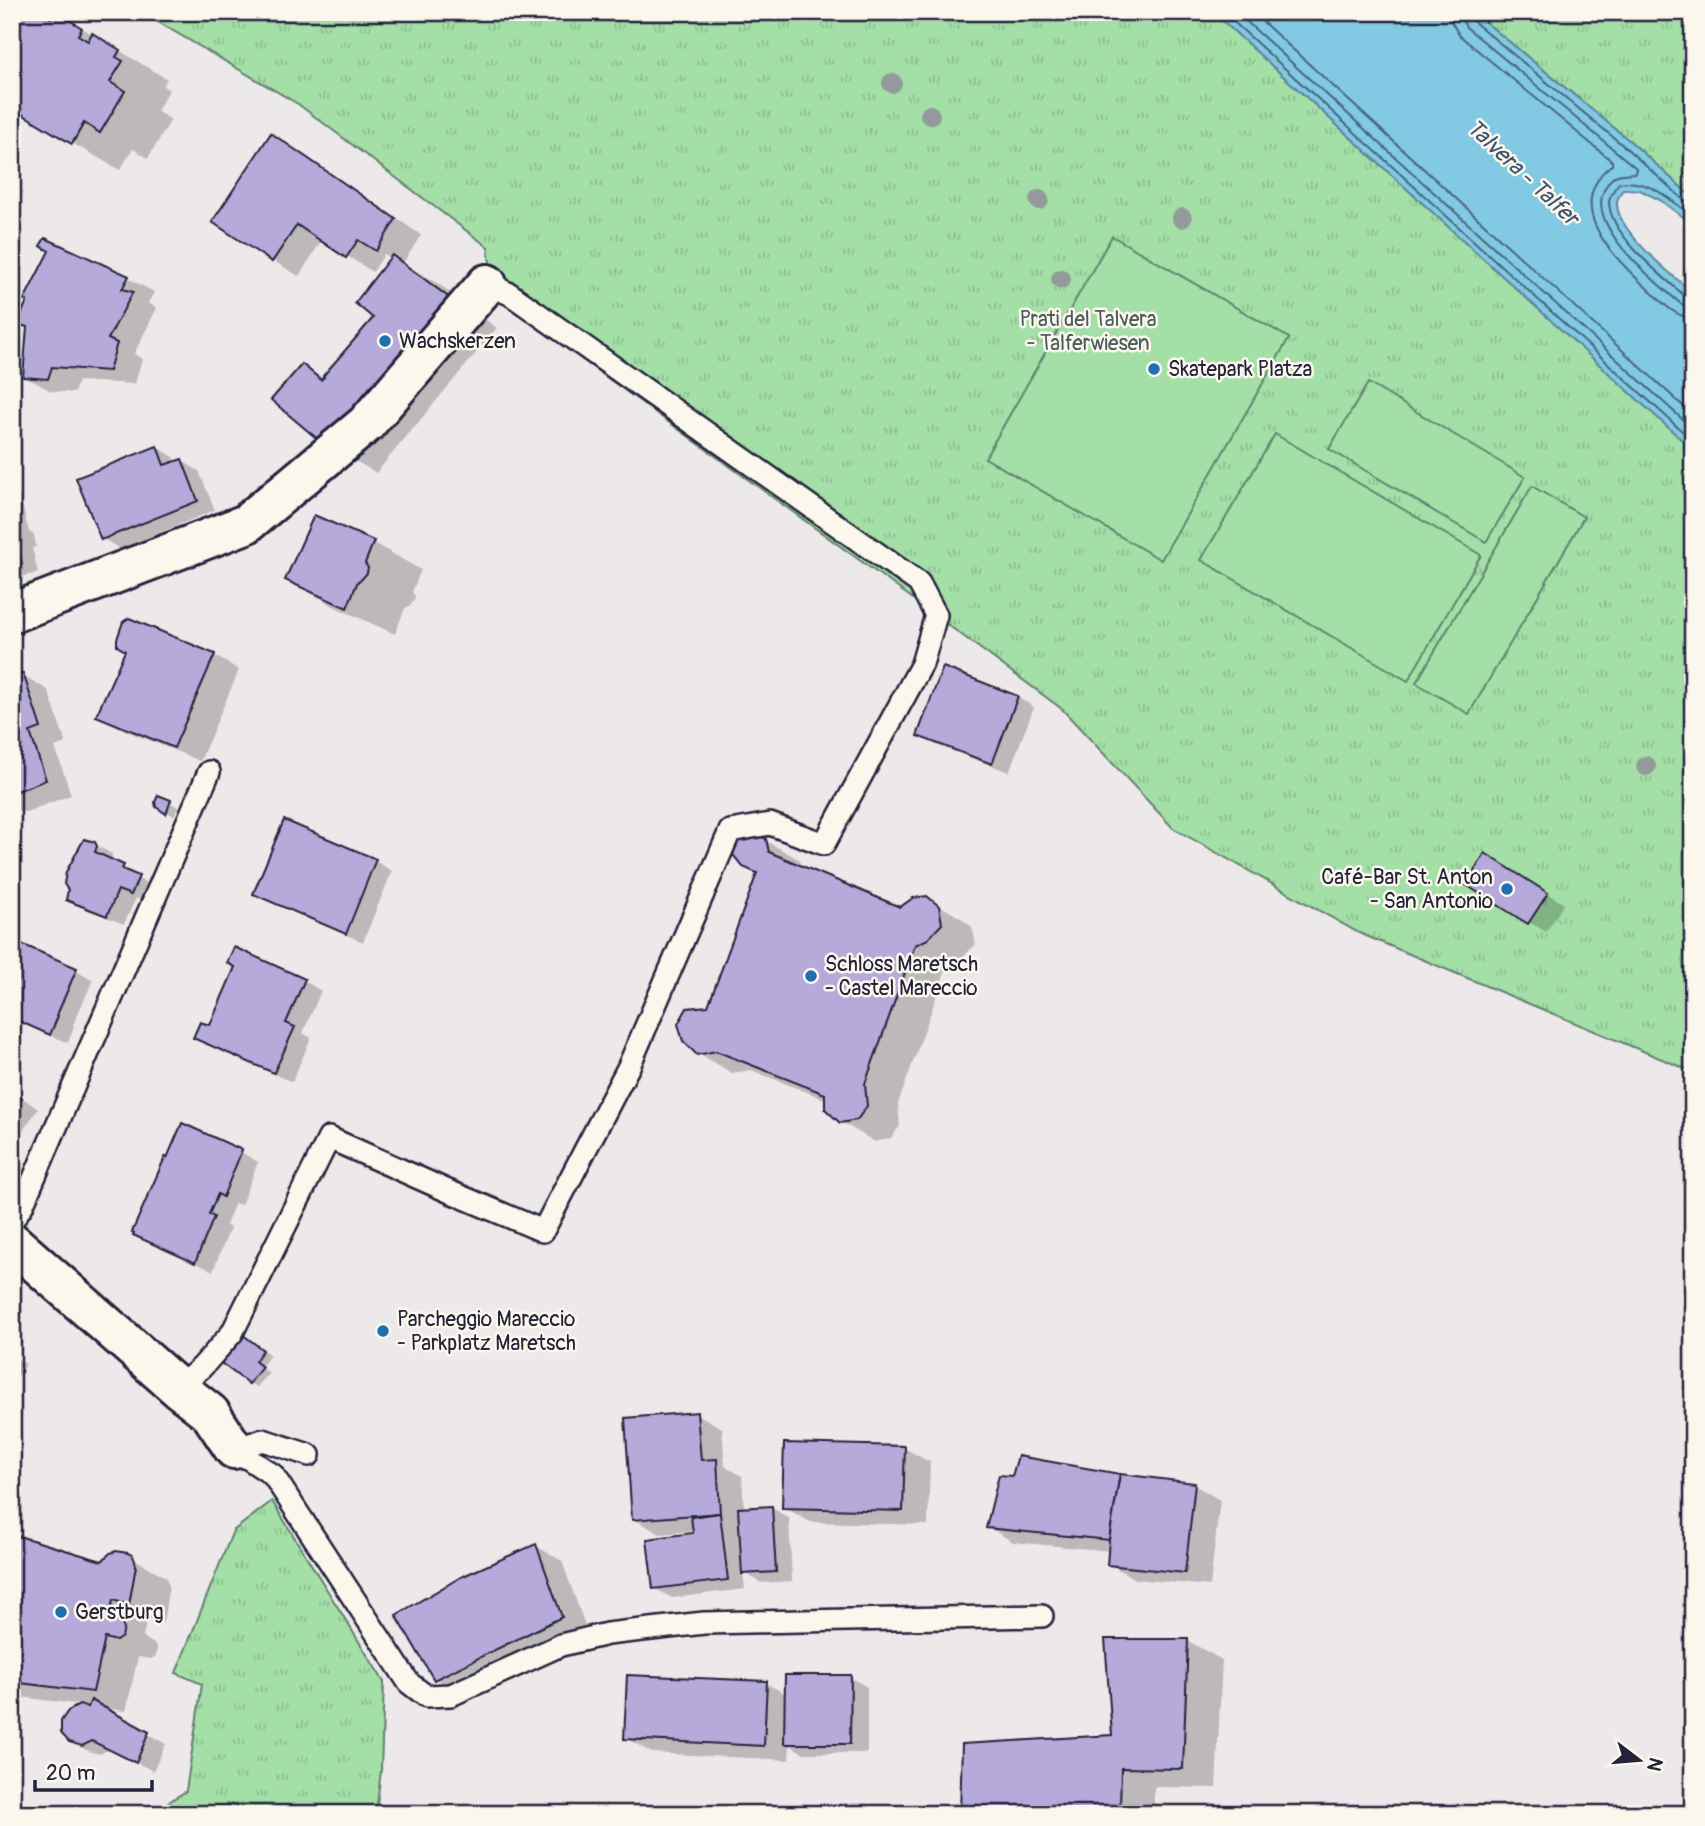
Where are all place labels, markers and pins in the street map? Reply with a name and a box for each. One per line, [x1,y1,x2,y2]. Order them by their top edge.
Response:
place label: Wachskerzen [399,328,516,355]
marker: Wachskerzen [377,333,393,349]
place label: Skatepark Platza [1168,356,1312,383]
marker: Skatepark Platza [1146,361,1162,377]
place label: Café-Bar St. Anton - San Antonio [1321,864,1493,915]
marker: Café-Bar St. Anton - San Antonio [1499,881,1515,897]
place label: Schloss Maretsch - Castel Mareccio [825,951,978,1002]
marker: Schloss Maretsch - Castel Mareccio [803,968,819,984]
place label: Parcheggio Mareccio - Parkplatz Maretsch [397,1306,576,1357]
marker: Parcheggio Mareccio - Parkplatz Maretsch [375,1323,391,1339]
place label: Gerstburg [75,1599,164,1626]
marker: Gerstburg [53,1604,69,1620]

